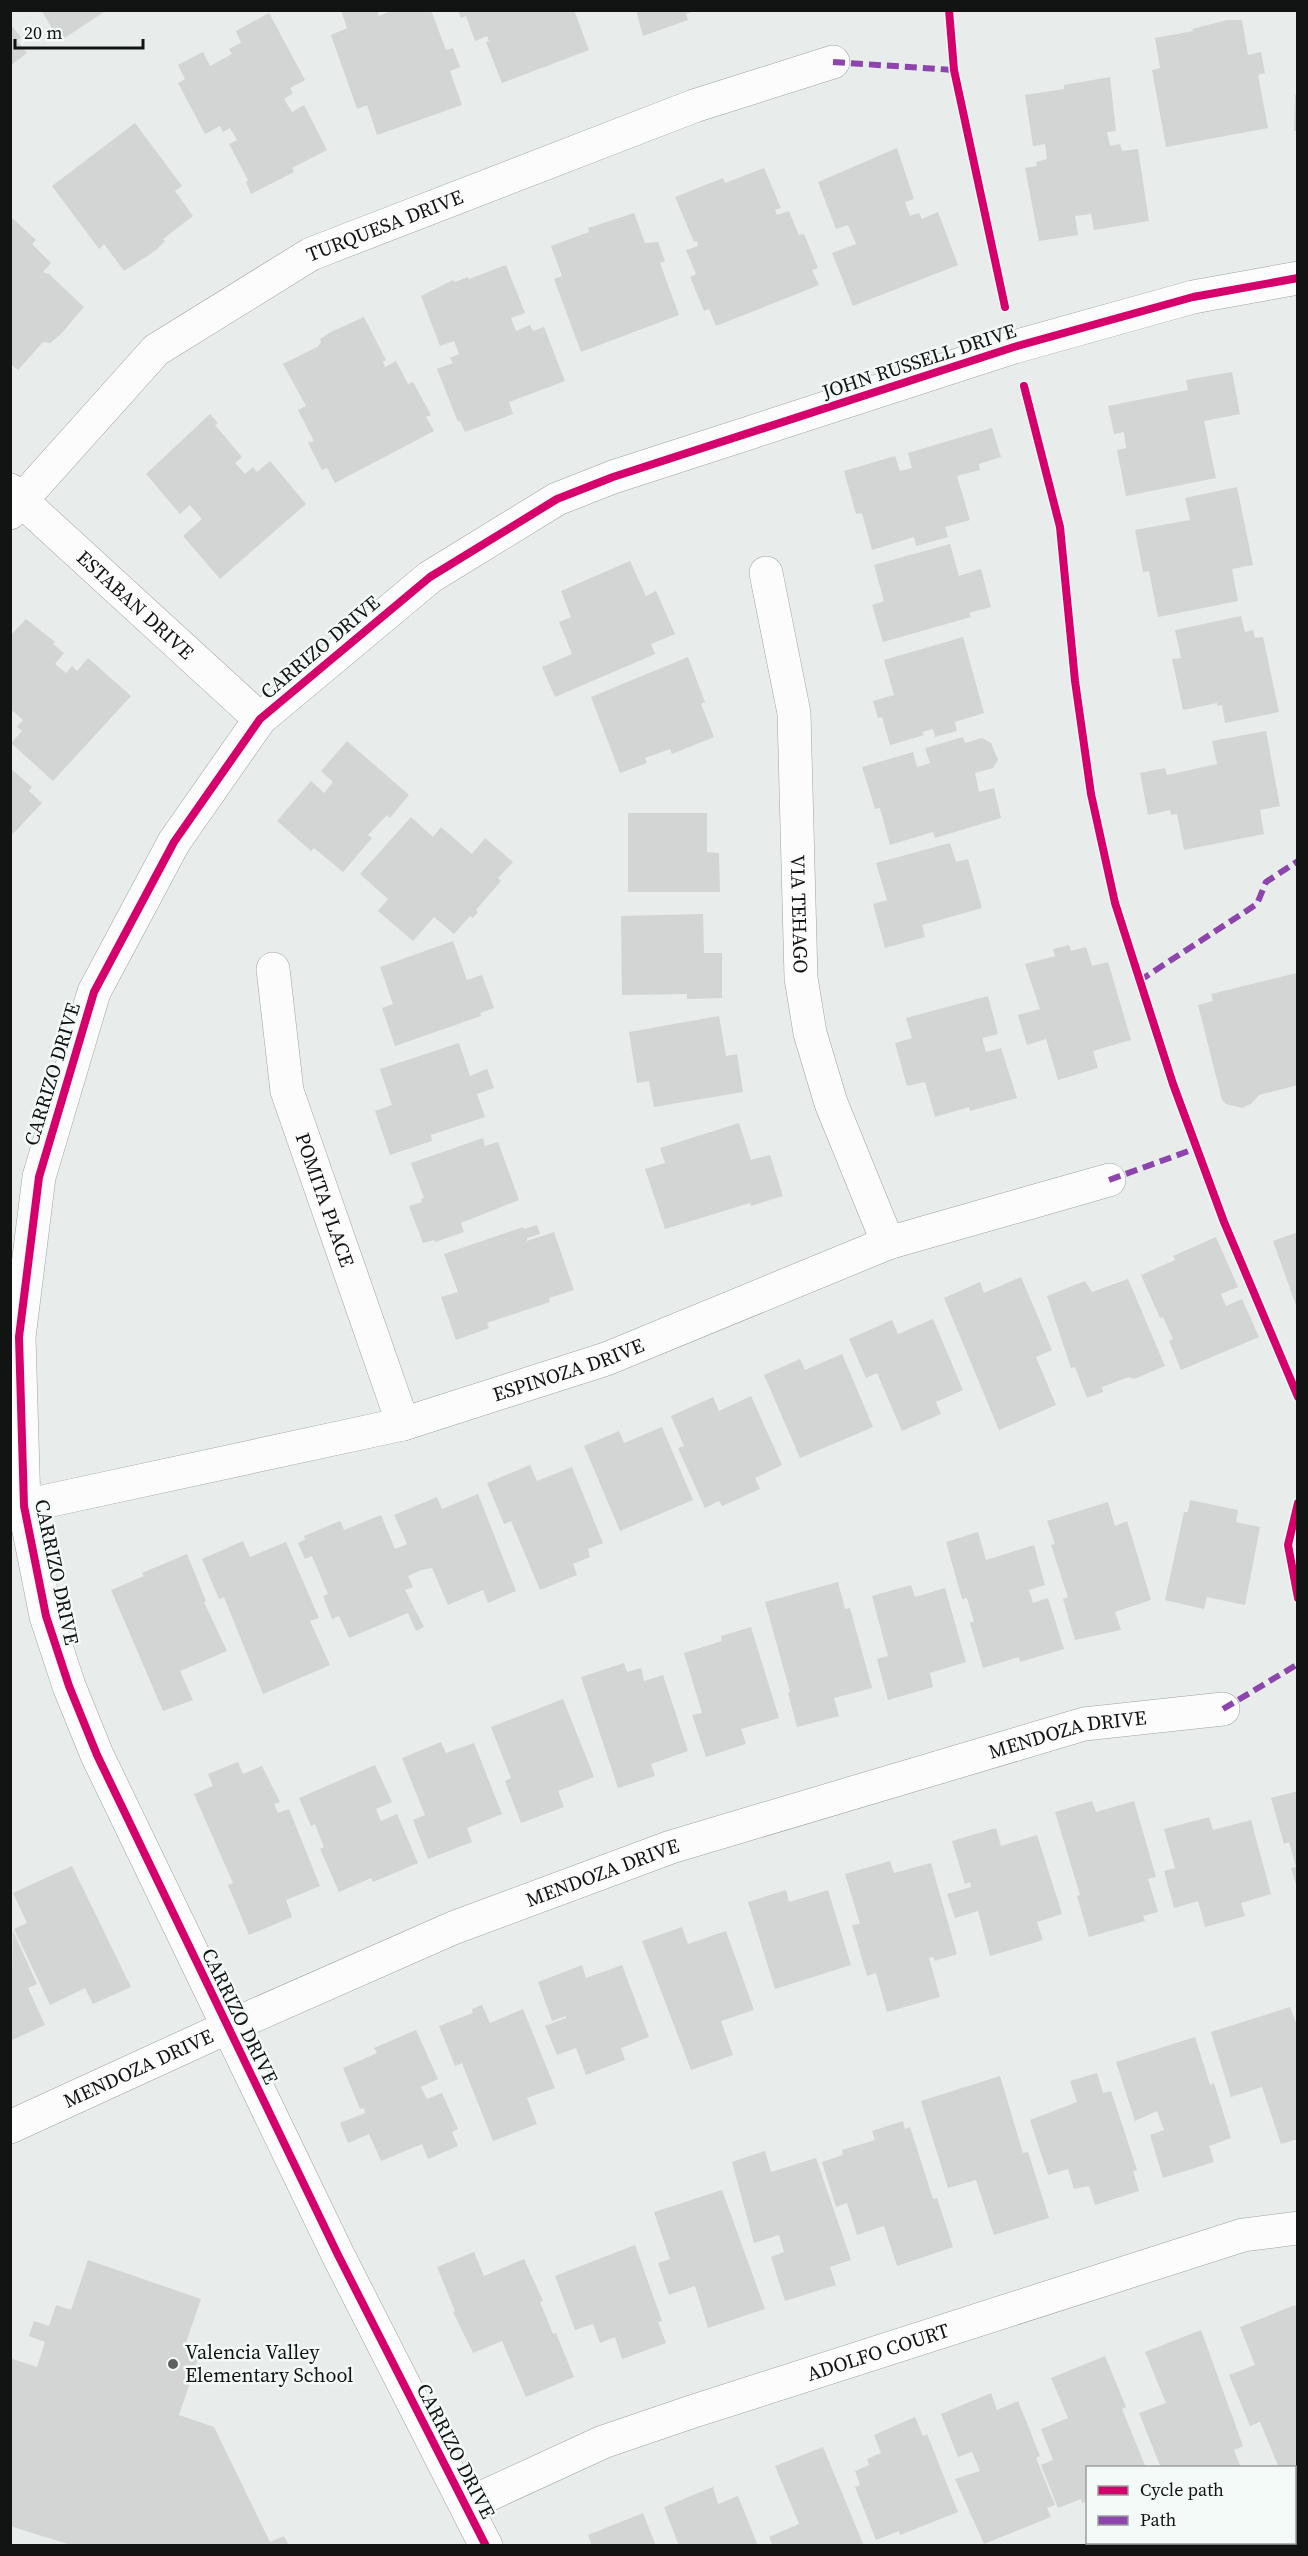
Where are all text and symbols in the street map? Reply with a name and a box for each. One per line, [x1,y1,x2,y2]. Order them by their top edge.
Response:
scale bar [15,12,142,50]
text: 20 m [24,20,62,45]
street label: TURQUESA DRIVE [302,183,467,269]
street label: JOHN RUSSELL DRIVE [817,316,1020,406]
street label: ESTABAN DRIVE [71,544,200,666]
street label: CARRIZO DRIVE [254,589,386,705]
street label: VIA TEHAGO [784,854,815,974]
street label: CARRIZO DRIVE [17,999,87,1149]
street label: POMITA PLACE [289,1129,361,1271]
street label: ESPINOZA DRIVE [489,1331,648,1408]
street label: CARRIZO DRIVE [28,1497,86,1647]
street label: MENDOZA DRIVE [985,1703,1148,1766]
street label: MENDOZA DRIVE [522,1831,682,1914]
street label: CARRIZO DRIVE [195,1943,285,2089]
street label: MENDOZA DRIVE [59,2022,218,2115]
street label: ADOLFO COURT [803,2316,953,2388]
place label: Valencia Valley Elementary School [185,2338,353,2389]
marker: Valencia Valley Elementary School [166,2357,180,2371]
street label: CARRIZO DRIVE [410,2379,502,2523]
legend [1086,2466,1296,2544]
text: Cycle path [1140,2477,1224,2502]
text: Path [1140,2507,1177,2532]

